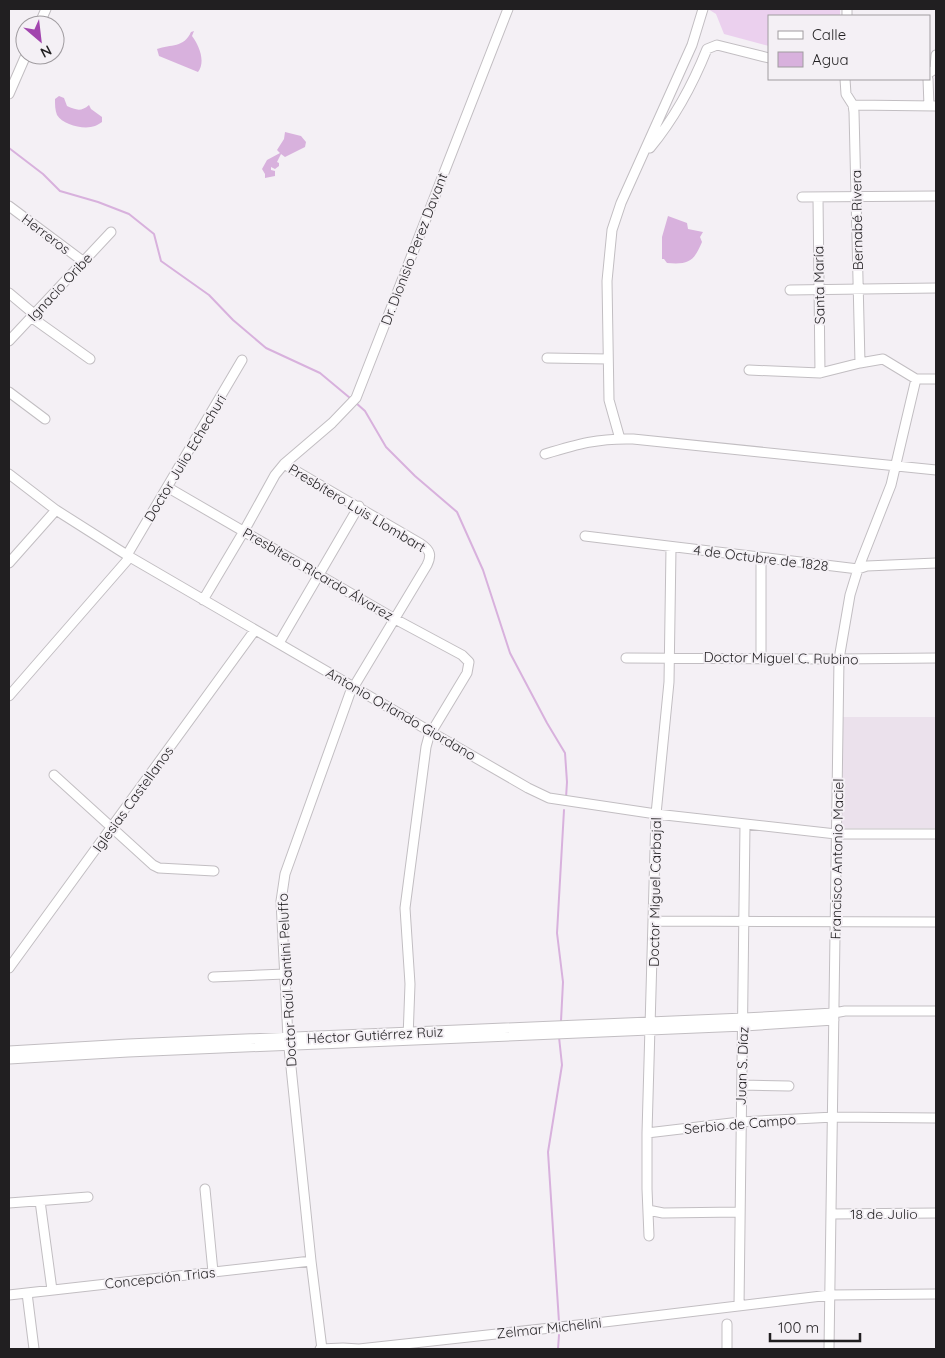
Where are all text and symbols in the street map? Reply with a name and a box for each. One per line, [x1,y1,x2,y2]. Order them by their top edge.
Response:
north arrow [15,15,65,65]
legend [768,15,930,80]
text: Calle [812,25,846,44]
text: N [37,41,55,62]
text: Agua [812,50,849,69]
street label: Dr. Dionisio Perez Davant [377,170,451,328]
street label: Bernabé Rivera [847,170,867,270]
street label: Herreros [18,210,74,258]
street label: Santa María [809,246,829,324]
street label: Ignacio Oribe [24,249,96,325]
street label: Doctor Julio Echechuri [140,391,230,525]
street label: Presbítero Luis Llombart [285,460,429,556]
street label: Presbítero Ricardo Álvarez [240,524,397,625]
street label: 4 de Octubre de 1828 [693,541,829,575]
street label: Doctor Miguel C. Rubino [703,648,859,668]
street label: Antonio Orlando Giordano [323,664,479,764]
street label: Iglesias Castellanos [89,743,177,855]
street label: Francisco Antonio Maciel [827,778,847,940]
street label: Doctor Miguel Carbajal [645,817,665,967]
street label: Doctor Raúl Santini Peluffo [273,893,301,1067]
street label: Héctor Gutiérrez Ruiz [306,1022,444,1048]
street label: Juan S. Díaz [732,1026,752,1106]
street label: Serbio de Campo [683,1110,797,1138]
street label: 18 de Julio [850,1205,918,1223]
street label: Concepción Trias [104,1263,216,1293]
scale bar [770,1310,860,1342]
street label: Zelmar Michelini [496,1314,602,1342]
text: 100 m [778,1318,819,1337]

